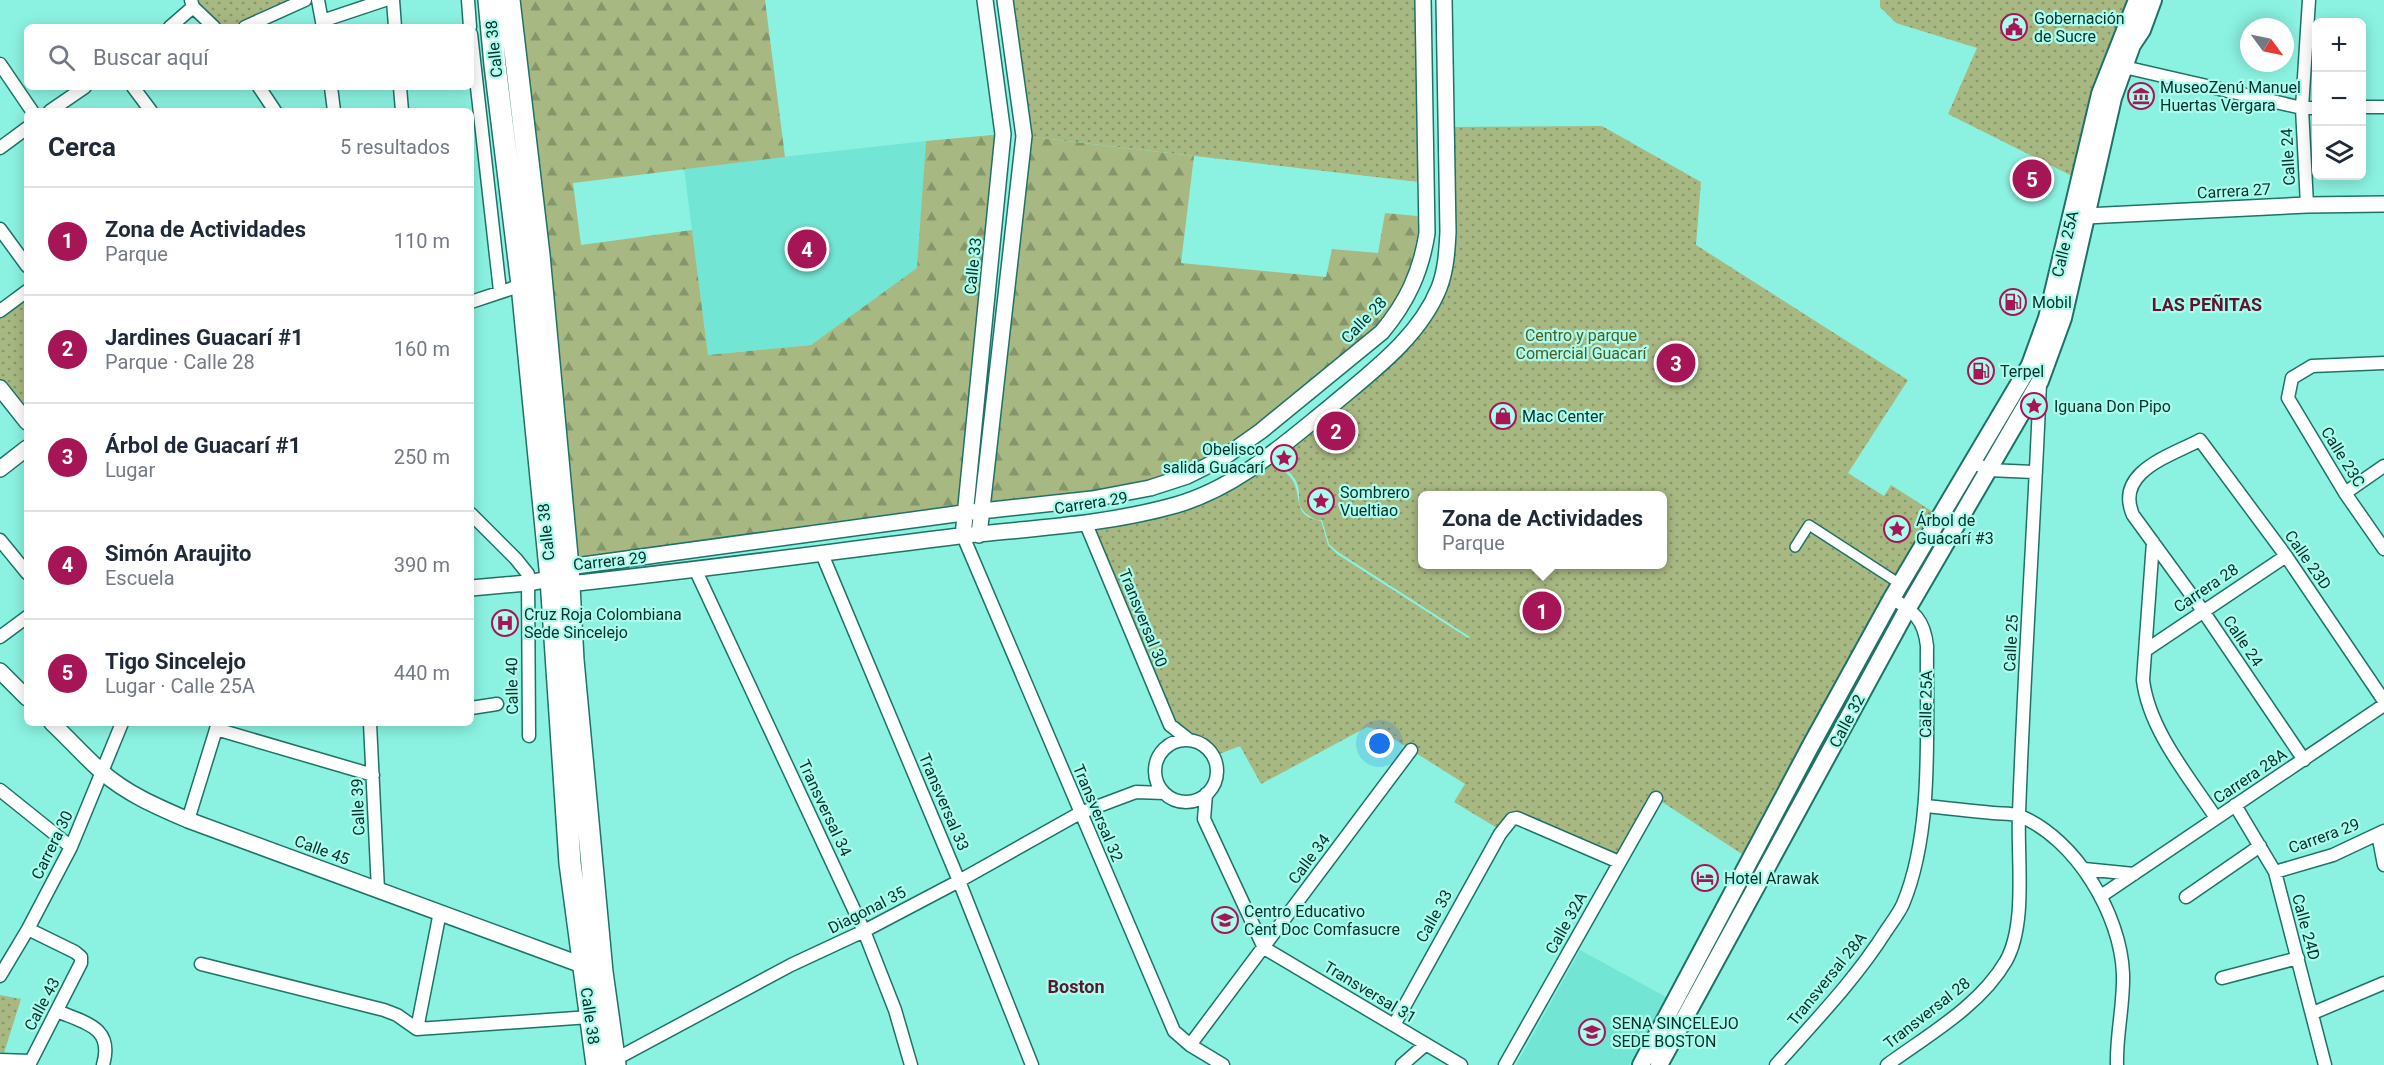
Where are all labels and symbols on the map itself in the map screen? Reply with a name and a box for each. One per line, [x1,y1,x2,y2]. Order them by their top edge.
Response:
place label: Gobernación de Sucre [2034,9,2125,46]
public building icon: Gobernación de Sucre [1999,12,2029,42]
north arrow [2240,18,2294,72]
street label: Calle 38 [482,19,506,79]
place label: MuseoZenú Manuel Huertas Vergara [2160,78,2301,115]
museum icon: MuseoZenú Manuel Huertas Vergara [2126,81,2156,111]
street label: Calle 24 [2277,128,2299,186]
pin: 5 [2012,156,2052,201]
street label: Carrera 27 [2197,180,2271,202]
street label: Calle 25A [2048,208,2083,279]
pin: 4 [788,226,826,272]
street label: Calle 33 [961,236,985,296]
fuel station icon: Mobil [1998,287,2028,317]
street label: Calle 28 [1337,293,1391,347]
place label: Mobil [2032,293,2072,312]
district label: LAS PEÑITAS [2152,294,2262,315]
park label: Centro y parque Comercial Guacarí [1515,326,1648,363]
pin: 3 [1656,340,1696,386]
fuel station icon: Terpel [1966,356,1996,386]
place label: Terpel [2000,362,2044,381]
place icon: Iguana Don Pipo [2019,391,2049,421]
place label: Iguana Don Pipo [2054,397,2171,416]
shop icon: Mac Center [1488,401,1518,431]
place label: Mac Center [1522,407,1604,426]
pin: 2 [1316,408,1356,454]
street label: Calle 23C [2317,423,2369,491]
place label: Obelisco salida Guacarí [1163,440,1265,477]
place icon: Obelisco salida Guacarí [1269,443,1299,473]
place label: Sombrero Vueltiao [1340,483,1410,520]
place icon: Sombrero Vueltiao [1306,486,1336,516]
street label: Carrera 29 [1053,488,1129,518]
street label: Calle 38 [534,502,558,562]
place label: Árbol de Guacarí #3 [1916,511,1994,548]
place icon: Árbol de Guacarí #3 [1882,514,1912,544]
street label: Calle 23D [2281,527,2335,593]
street label: Carrera 29 [572,548,648,574]
street label: Carrera 28 [2170,559,2242,617]
street label: Transversal 30 [1115,566,1171,670]
pin: 1 [1522,588,1562,634]
place label: Cruz Roja Colombiana Sede Sincelejo [524,605,682,642]
hospital icon: Cruz Roja Colombiana Sede Sincelejo [490,608,520,638]
street label: Calle 24 [2219,612,2267,670]
street label: Calle 25 [2000,614,2022,672]
street label: Calle 40 [502,657,522,715]
street label: Calle 25A [1916,669,1936,738]
street label: Calle 32 [1825,691,1869,751]
your location [1365,729,1394,758]
street label: Carrera 28A [2210,744,2291,808]
street label: Transversal 33 [915,750,973,854]
street label: Transversal 34 [794,757,856,859]
street label: Transversal 32 [1069,761,1127,865]
street label: Calle 39 [348,778,368,836]
street label: Carrera 30 [27,808,77,882]
street label: Carrera 29 [2286,814,2362,858]
street label: Calle 34 [1284,830,1334,888]
street label: Calle 45 [292,831,352,869]
hotel icon: Hotel Arawak [1690,863,1720,893]
place label: Hotel Arawak [1724,869,1820,888]
street label: Diagonal 35 [825,882,909,938]
street label: Calle 33 [1412,886,1456,946]
street label: Calle 32A [1541,888,1591,957]
street label: Calle 24D [2288,892,2324,962]
place label: Centro Educativo Cent Doc Comfasucre [1244,902,1400,939]
school or university icon: Centro Educativo Cent Doc Comfasucre [1210,905,1240,935]
street label: Transversal 28A [1784,928,1871,1030]
street label: Transversal 31 [1320,957,1420,1027]
street label: Transversal 28 [1880,973,1974,1053]
street label: Calle 43 [20,974,64,1034]
district label: Boston [1048,976,1105,997]
street label: Calle 38 [577,986,603,1046]
place label: SENA SINCELEJO SEDE BOSTON [1612,1014,1739,1051]
school or university icon: SENA SINCELEJO SEDE BOSTON [1577,1017,1607,1047]

